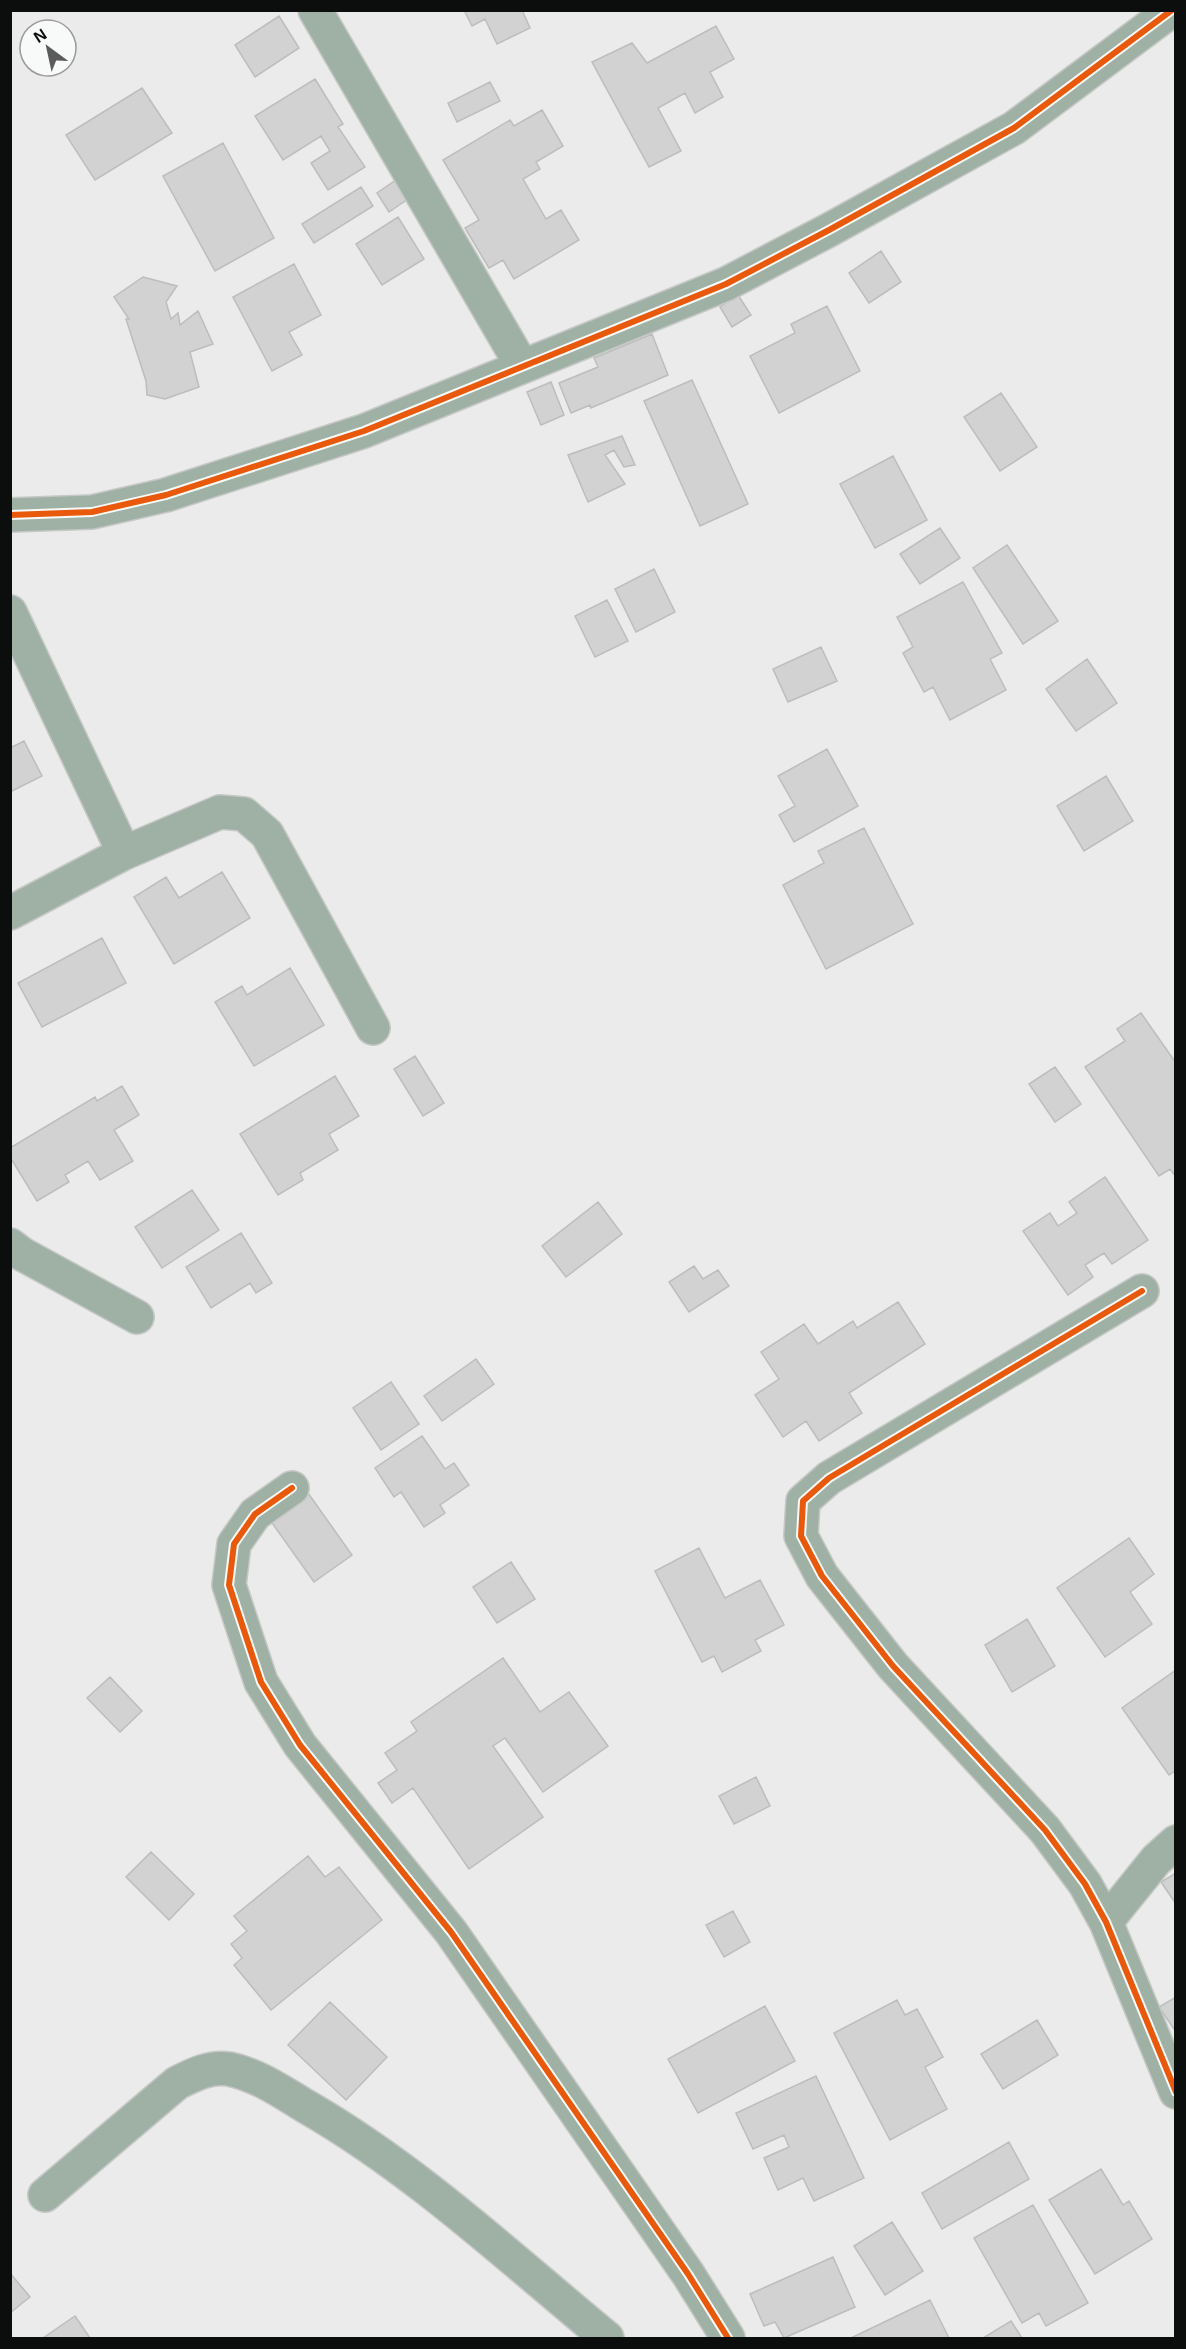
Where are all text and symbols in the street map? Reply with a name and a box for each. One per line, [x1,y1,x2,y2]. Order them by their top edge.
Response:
north arrow [18,18,78,78]
text: N [31,26,50,46]

